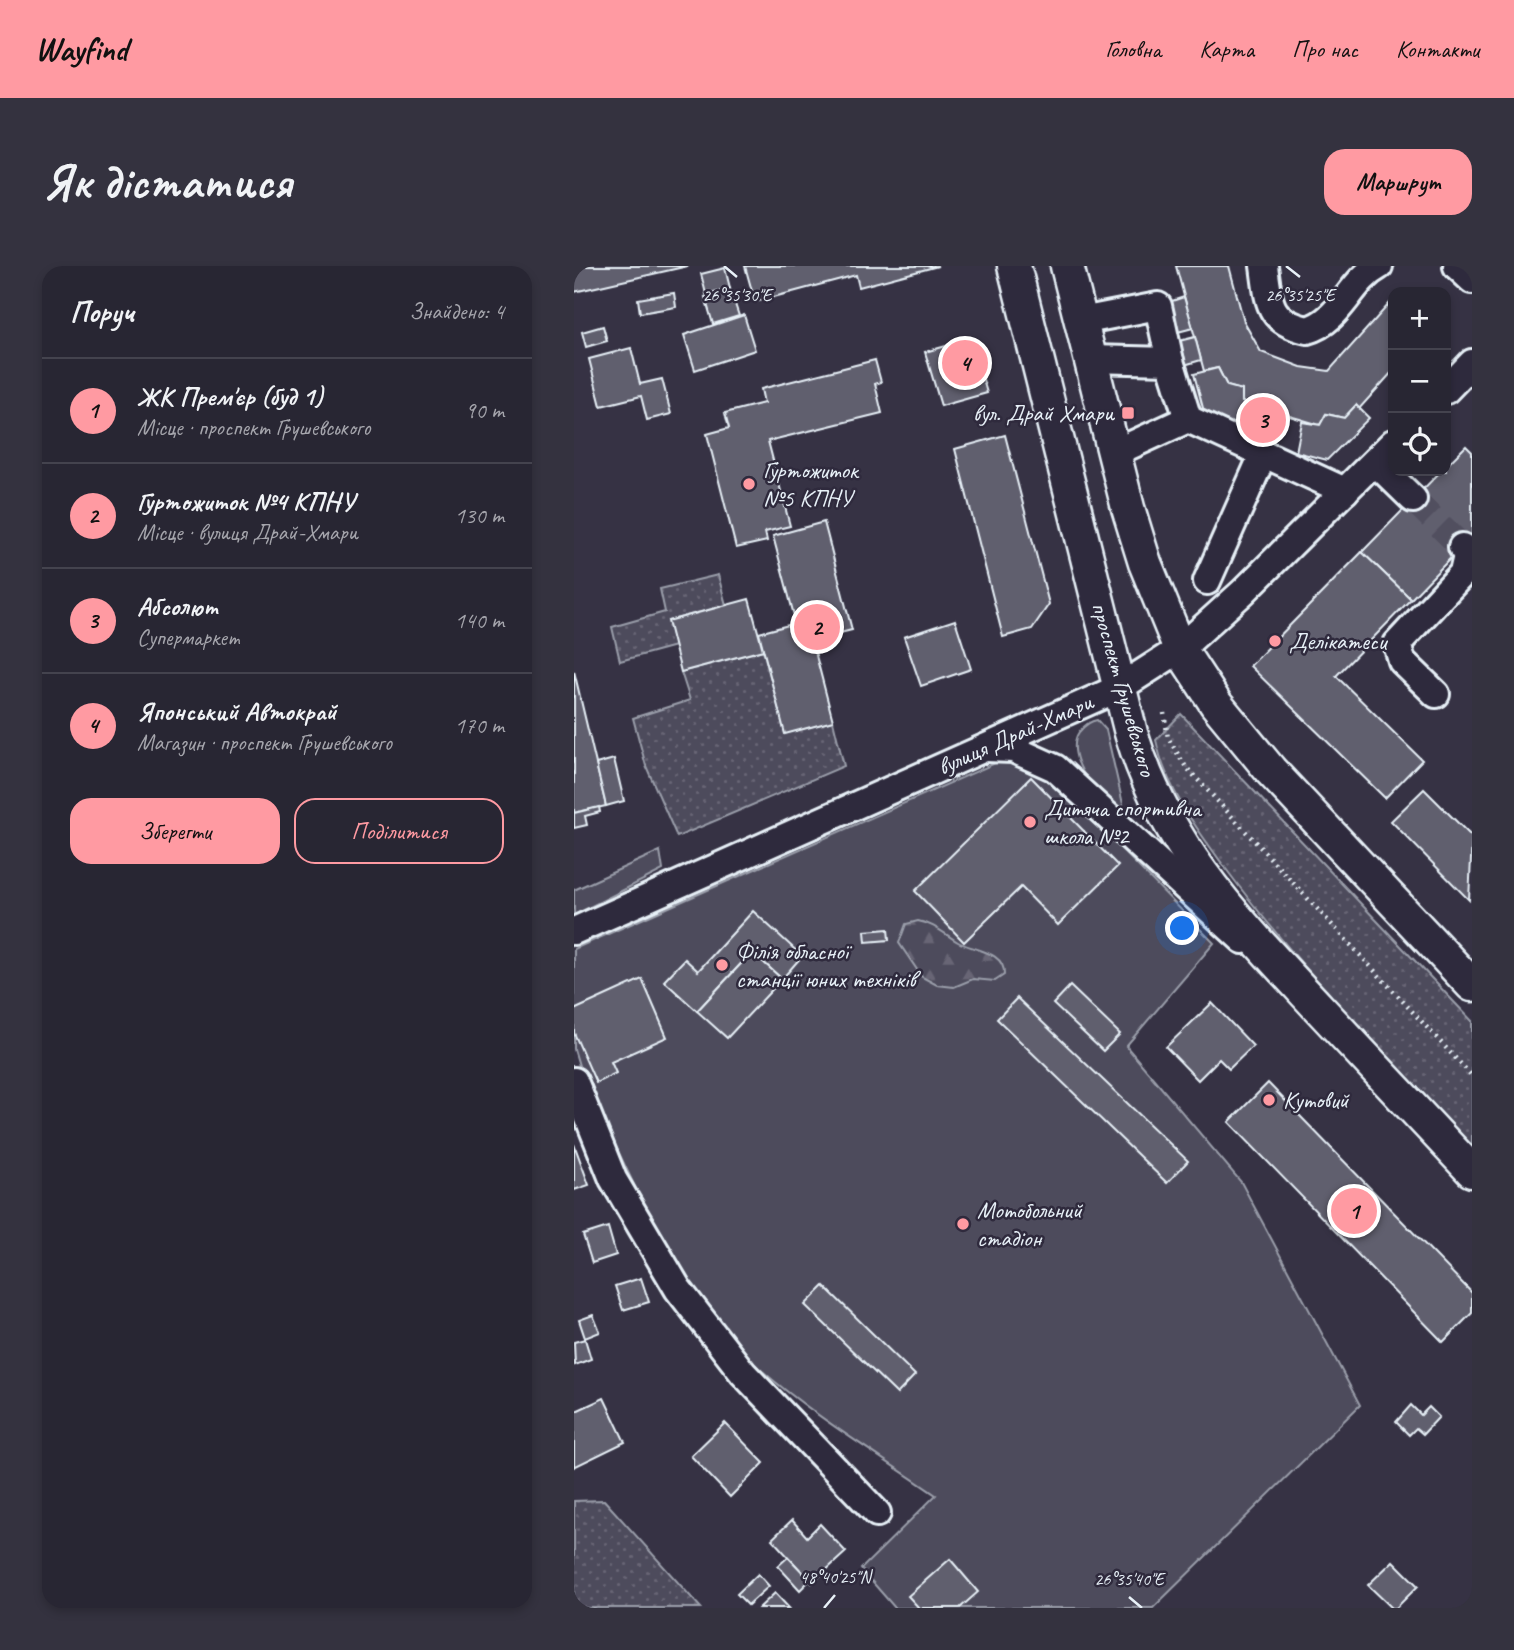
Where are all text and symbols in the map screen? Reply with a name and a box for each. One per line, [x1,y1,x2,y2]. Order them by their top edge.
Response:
text: Wayfind [35,28,128,70]
text: Головна [1105,34,1161,64]
text: Карта [1199,34,1254,64]
text: Про нас [1292,34,1358,64]
text: Контакти [1396,34,1479,64]
button: Маршрут [1324,149,1472,215]
text: Як дістатися [42,151,292,213]
text: 26°35'30"E [702,284,774,306]
text: 26°35'25"E [1265,284,1337,306]
map controls [1388,287,1451,476]
button: + [1388,287,1451,350]
text: Поруч [70,293,134,331]
text: Знайдено: 4 [409,297,504,326]
pin: 4 [942,337,988,389]
button: − [1388,350,1451,413]
text: ЖК Прем'єр (буд 1) [137,380,323,413]
pin: 3 [1240,394,1286,446]
text: 1 [88,396,98,425]
text: 90 m [465,396,504,425]
place label: вул. Драй Хмари [973,398,1115,428]
marker: вул. Драй Хмари [1120,405,1136,421]
text: Місце · проспект Грушевського [137,413,370,442]
button: locate [1388,413,1451,476]
place label: Гуртожиток №5 КПНУ [763,455,860,513]
marker: Гуртожиток №5 КПНУ [741,476,757,492]
text: Гуртожиток №4 КПНУ [137,485,355,518]
text: 2 [88,501,98,530]
text: 130 m [455,501,504,530]
text: Місце · вулиця Драй-Хмари [137,518,358,547]
text: Абсолют [137,590,217,623]
street label: проспект Грушевського [1085,598,1164,781]
pin: 2 [794,601,840,653]
text: 3 [88,606,98,635]
text: 140 m [455,606,504,635]
text: Супермаркет [137,623,240,652]
place label: Делікатеси [1289,626,1389,656]
marker: Делікатеси [1267,633,1283,649]
street label: вулиця Драй-Хмари [933,686,1098,782]
text: Японський Автокрай [137,695,337,728]
text: 4 [88,711,98,740]
text: 170 m [455,711,504,740]
text: Магазин · проспект Грушевського [137,728,392,757]
place label: Дитяча спортивна школа №2 [1044,793,1203,851]
button: Зберегти [70,798,280,864]
button: Поділитися [294,798,504,864]
marker: Дитяча спортивна школа №2 [1022,814,1038,830]
your location [1165,911,1199,945]
place label: Філія обласної станції юних техніків [736,936,922,994]
marker: Філія обласної станції юних техніків [714,957,730,973]
place label: Кутовий [1283,1085,1351,1115]
marker: Кутовий [1261,1092,1277,1108]
pin: 1 [1331,1185,1377,1237]
place label: Мотобольний стадіон [977,1195,1084,1253]
marker: Мотобольний стадіон [955,1216,971,1232]
text: 48°40'25"N [800,1566,874,1588]
text: 26°35'40"E [1094,1568,1166,1590]

